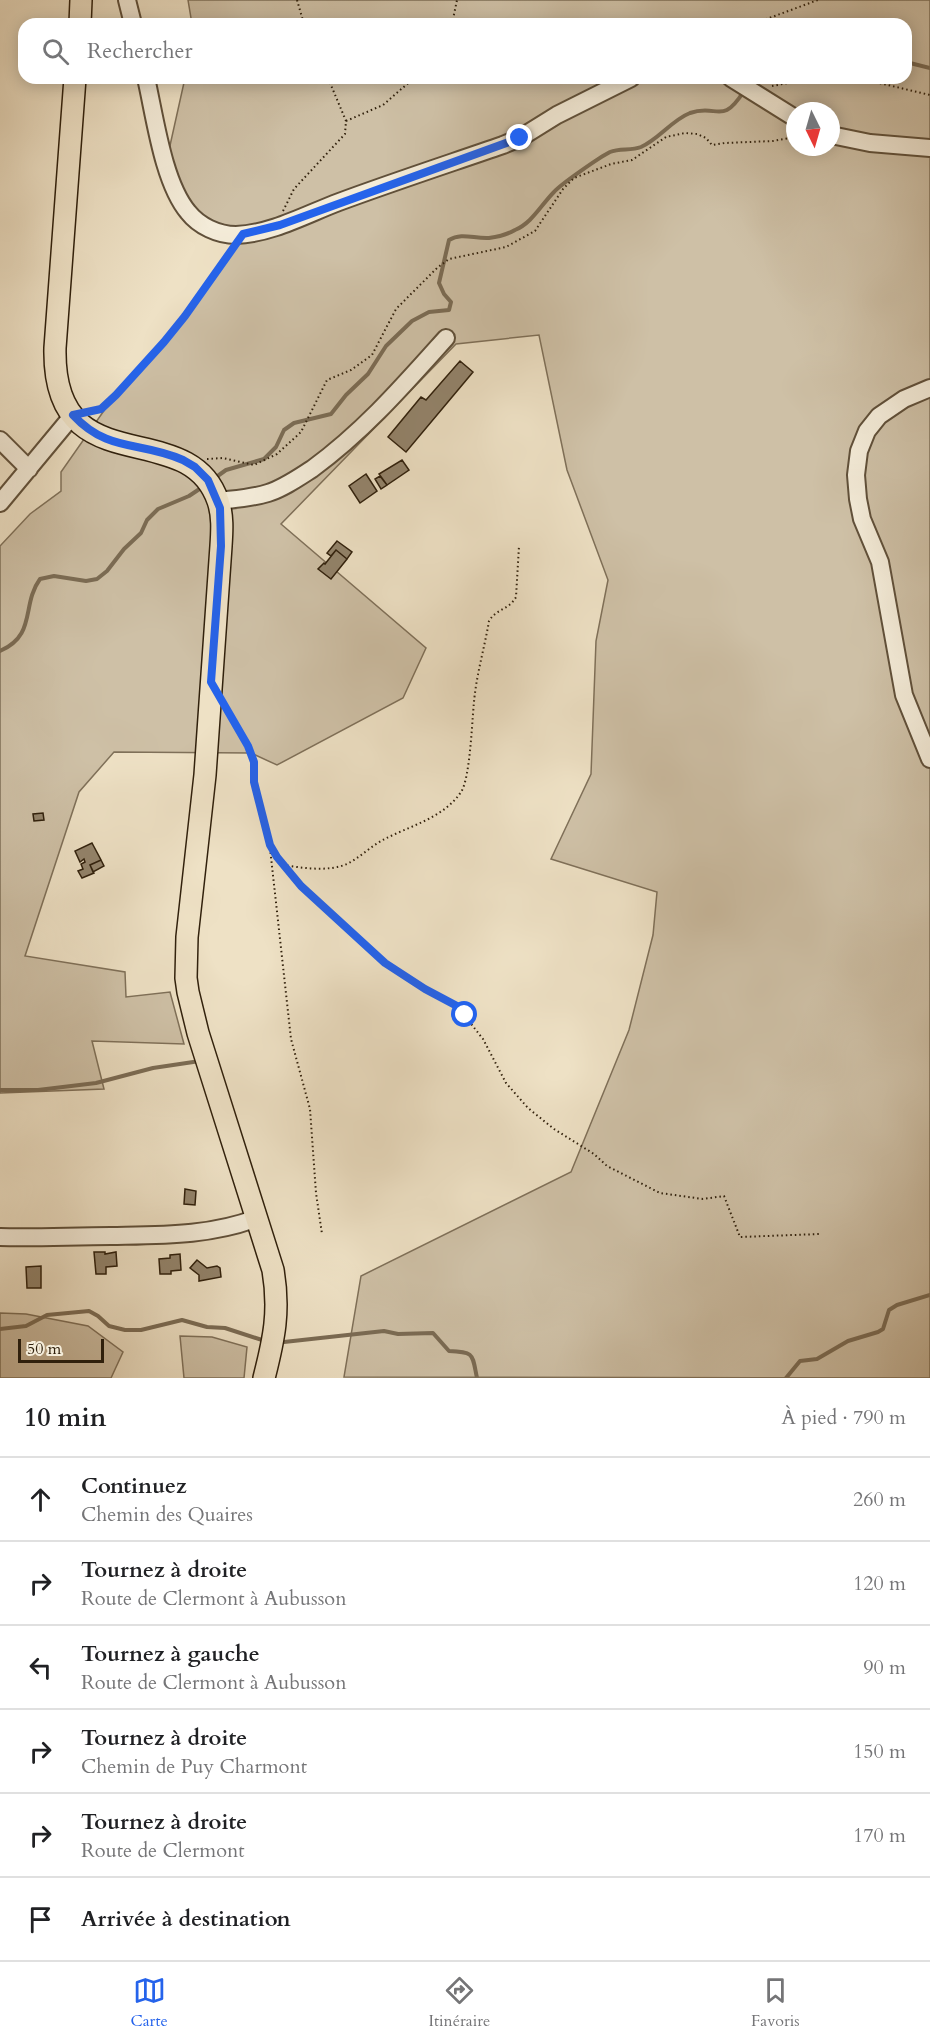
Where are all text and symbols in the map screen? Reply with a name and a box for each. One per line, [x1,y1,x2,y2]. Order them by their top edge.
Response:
search box [18,18,912,84]
icon: search [39,35,72,68]
text: Rechercher [87,36,192,66]
north arrow [786,102,840,156]
route end [506,124,532,150]
route start [451,1001,477,1027]
scale bar [18,1336,104,1364]
text: 50 m [27,1338,61,1360]
text: 10 min [24,1400,107,1435]
text: À pied · 790 m [782,1404,906,1431]
text: Continuez [81,1471,187,1501]
icon: ahead [24,1483,57,1516]
text: 260 m [853,1486,906,1513]
text: Chemin des Quaires [81,1501,253,1528]
text: Tournez à droite [81,1555,247,1585]
icon: right [24,1567,57,1600]
text: 120 m [853,1570,906,1597]
text: Route de Clermont à Aubusson [81,1585,347,1612]
text: Tournez à gauche [81,1639,260,1669]
icon: left [24,1651,57,1684]
text: 90 m [863,1654,906,1681]
text: Route de Clermont à Aubusson [81,1669,347,1696]
text: Tournez à droite [81,1723,247,1753]
icon: right [24,1735,57,1768]
text: 150 m [853,1738,906,1765]
text: Chemin de Puy Charmont [81,1753,307,1780]
text: Tournez à droite [81,1807,247,1837]
icon: right [24,1819,57,1852]
text: 170 m [853,1822,906,1849]
text: Route de Clermont [81,1837,245,1864]
icon: arrive [24,1903,57,1936]
text: Arrivée à destination [81,1904,291,1934]
tab: Carte [130,1974,168,2032]
tab: Itinéraire [429,1974,490,2032]
tab: Favoris [751,1974,800,2032]

